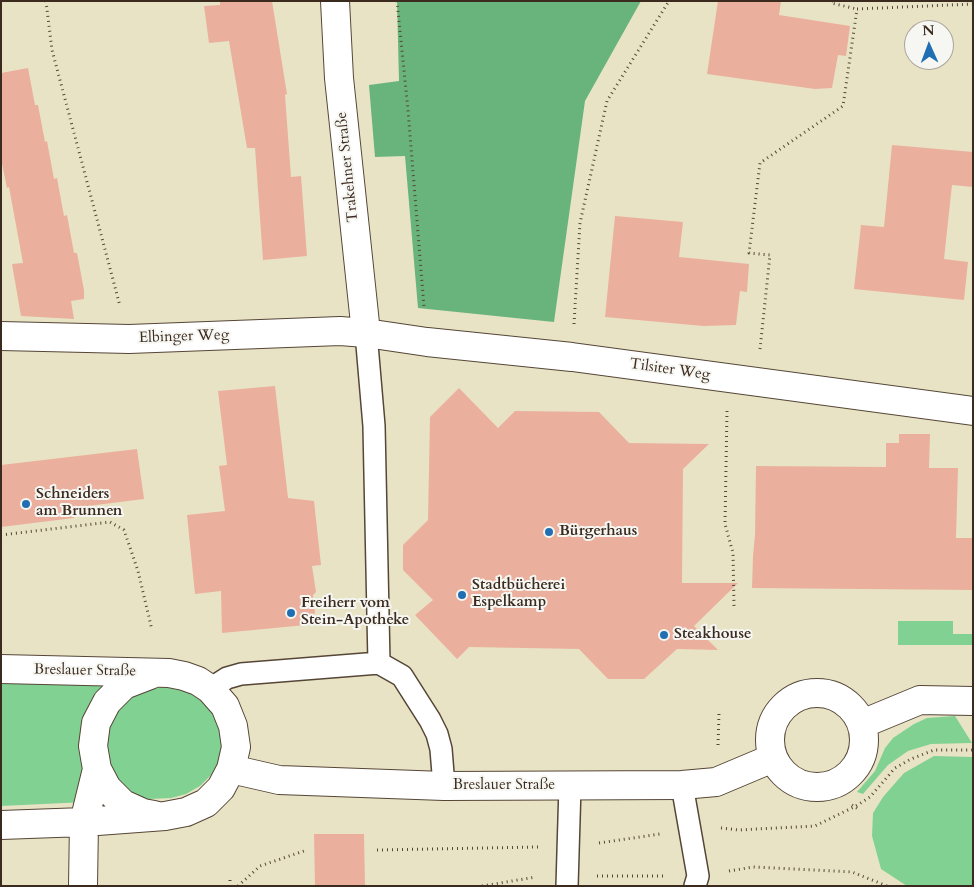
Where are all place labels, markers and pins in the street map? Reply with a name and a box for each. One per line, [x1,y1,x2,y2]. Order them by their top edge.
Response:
place label: Schneiders am Brunnen [36,486,122,521]
marker: Schneiders am Brunnen [20,498,32,510]
place label: Bürgerhaus [559,523,637,541]
marker: Bürgerhaus [543,526,555,538]
place label: Stadtbücherei Espelkamp [472,577,565,612]
marker: Stadtbücherei Espelkamp [456,589,468,601]
place label: Freiherr vom Stein-Apotheke [301,595,409,630]
marker: Freiherr vom Stein-Apotheke [285,607,297,619]
place label: Steakhouse [674,626,751,644]
marker: Steakhouse [658,629,670,641]

